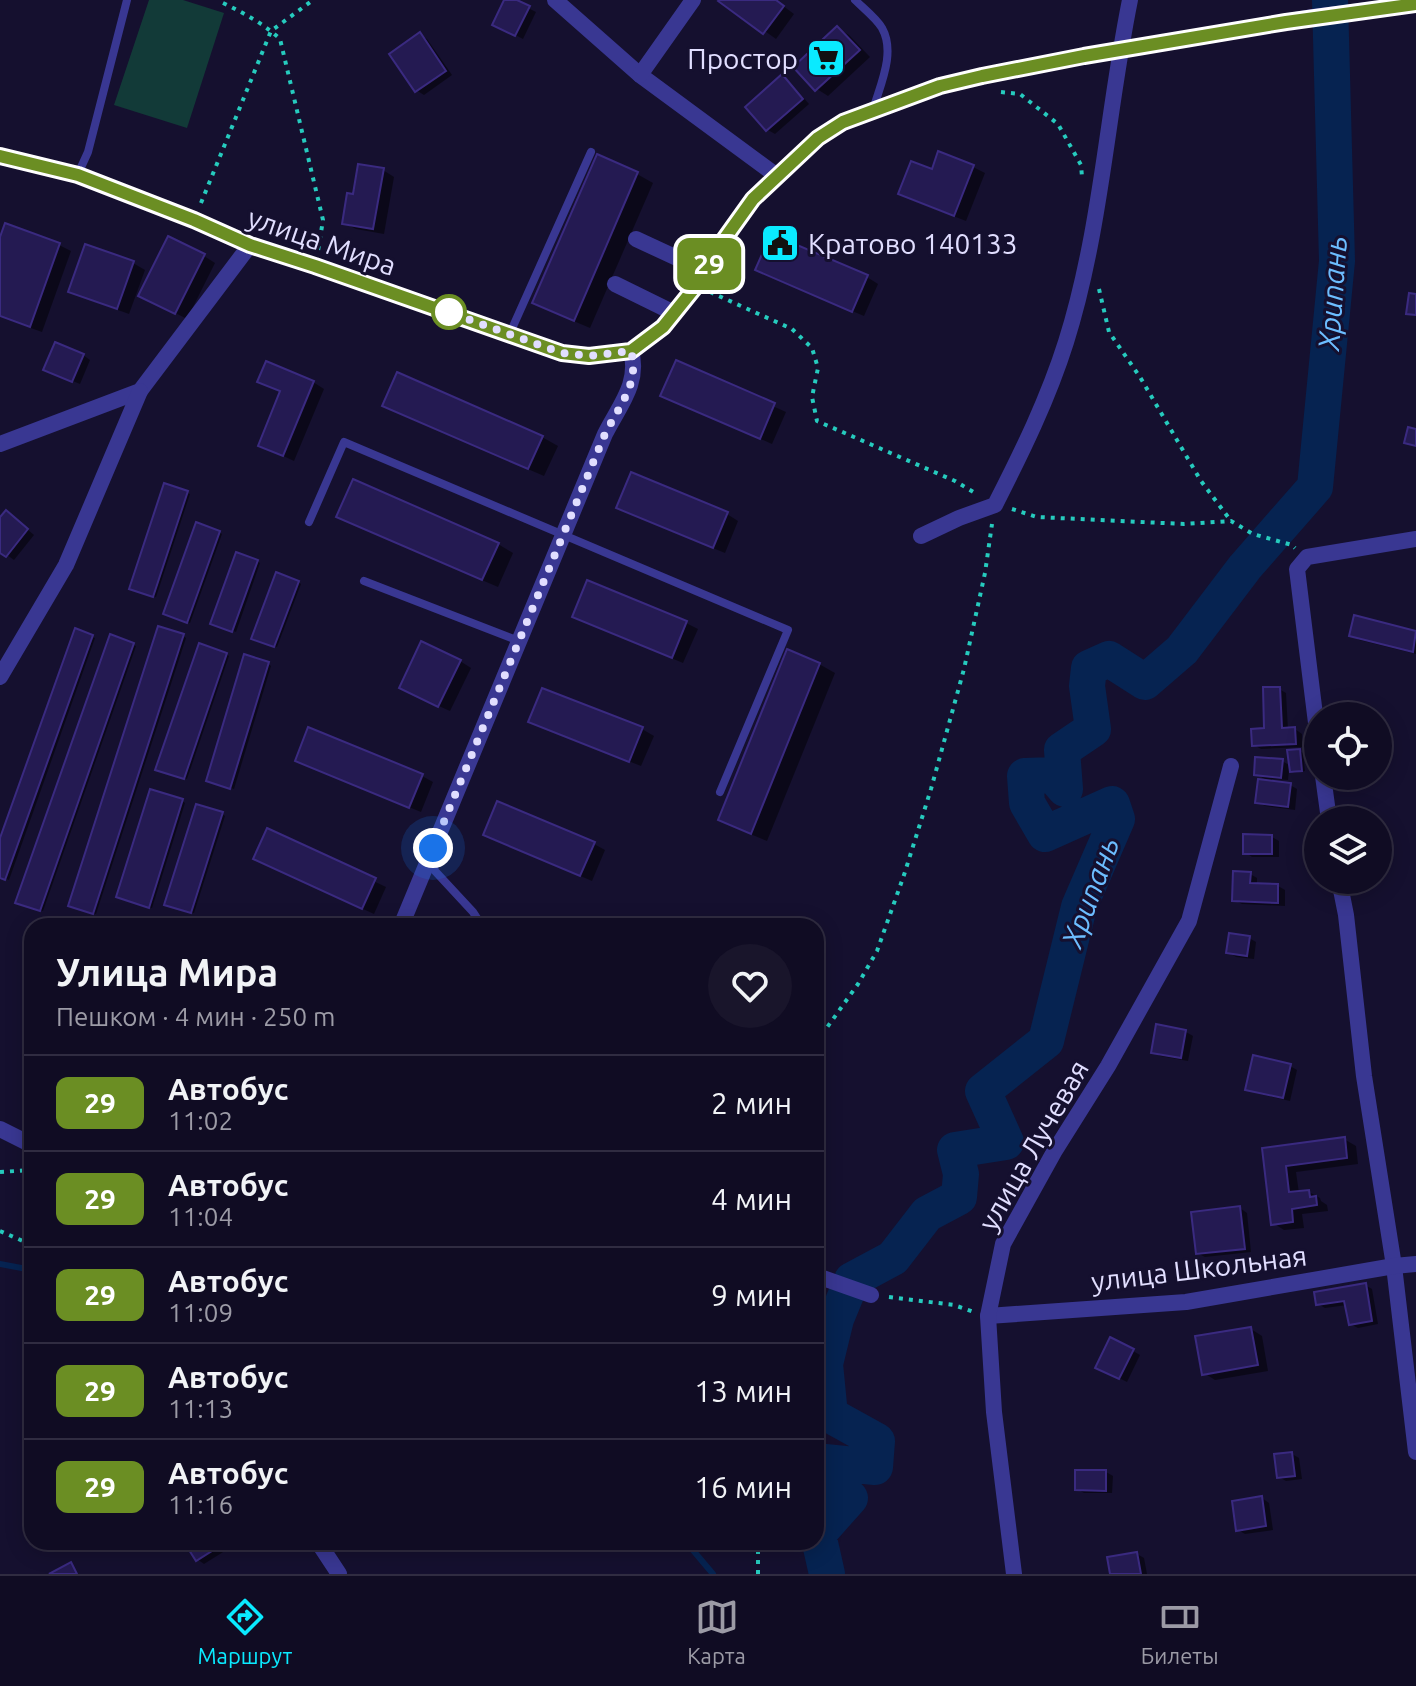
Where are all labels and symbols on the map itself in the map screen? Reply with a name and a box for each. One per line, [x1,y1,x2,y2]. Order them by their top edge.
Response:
supermarket icon: Простор [805,37,847,79]
place label: Простор [687,43,798,74]
street label: улица Мира [244,201,400,281]
public building icon: Кратово 140133 [759,222,801,264]
place label: Кратово 140133 [808,228,1018,259]
water label: Хрипань [1311,235,1353,353]
line badge: 29 [673,238,745,290]
unlabelled marker [432,295,466,329]
your location [413,828,453,868]
water label: Хрипань [1054,832,1126,953]
street label: улица Лучевая [972,1055,1094,1235]
street label: улица Школьная [1089,1239,1309,1297]

